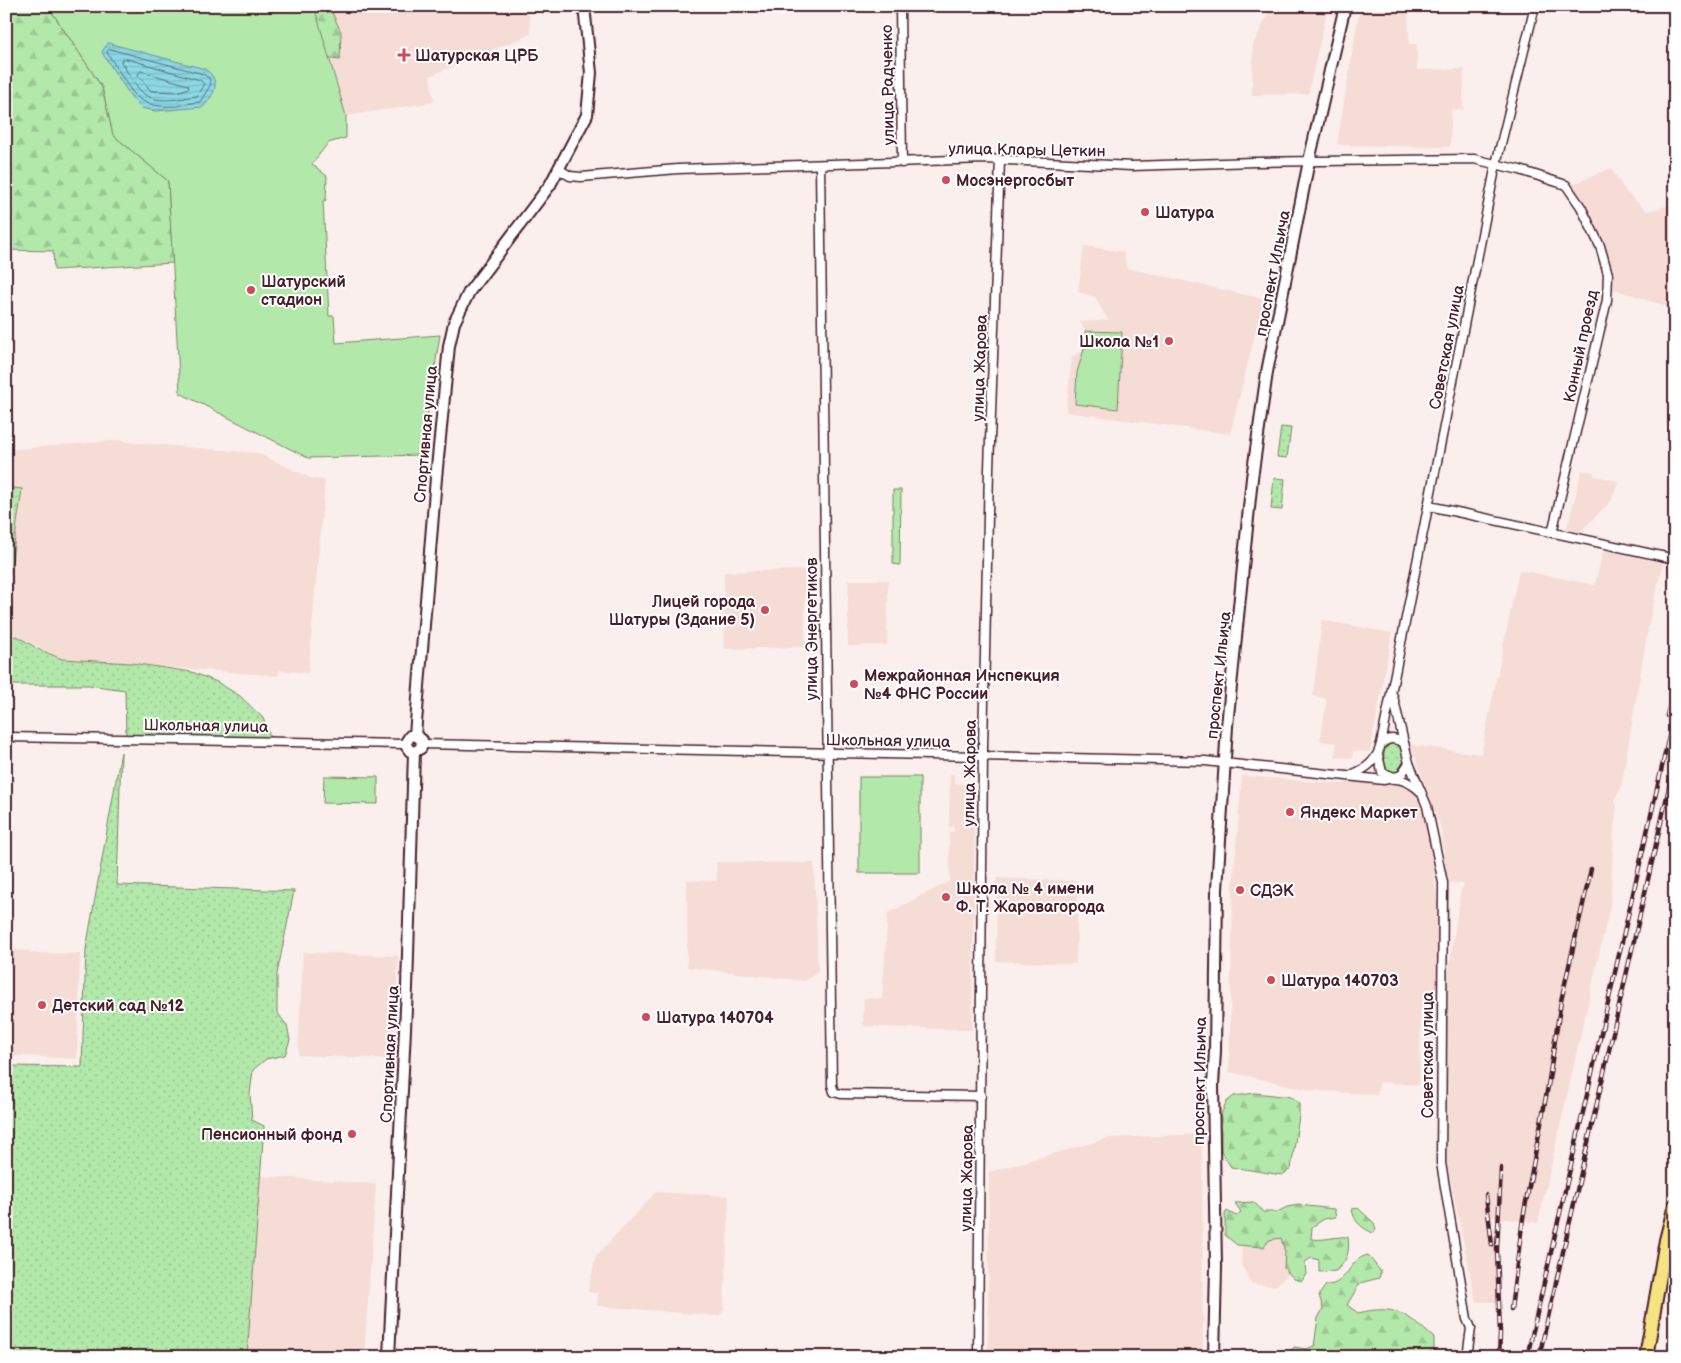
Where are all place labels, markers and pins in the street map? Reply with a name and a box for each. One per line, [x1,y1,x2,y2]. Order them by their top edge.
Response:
place label: Шатурская ЦРБ [415,47,539,66]
marker: Шатурская ЦРБ [397,48,411,62]
place label: Мосэнергосбыт [956,172,1074,191]
marker: Мосэнергосбыт [940,174,952,186]
place label: Шатура [1155,204,1215,223]
marker: Шатура [1139,206,1151,218]
place label: Шатурский стадион [261,273,346,310]
marker: Шатурский стадион [245,284,257,296]
place label: Школа №1 [1079,333,1159,352]
marker: Школа №1 [1163,335,1175,347]
place label: Лицей города Шатуры (Здание 5) [609,593,756,630]
marker: Лицей города Шатуры (Здание 5) [759,604,771,616]
place label: Межрайонная Инспекция №4 ФНС России [864,667,1060,704]
marker: Межрайонная Инспекция №4 ФНС России [848,678,860,690]
place label: Яндекс Маркет [1300,804,1418,823]
marker: Яндекс Маркет [1284,806,1296,818]
place label: Школа № 4 имени Ф. Т. Жаровагорода [956,880,1105,917]
place label: СДЭК [1250,882,1294,901]
marker: СДЭК [1234,884,1246,896]
marker: Школа № 4 имени Ф. Т. Жаровагорода [940,891,952,903]
place label: Шатура 140703 [1281,972,1399,991]
marker: Шатура 140703 [1265,974,1277,986]
place label: Детский сад №12 [52,997,185,1016]
marker: Детский сад №12 [36,999,48,1011]
place label: Шатура 140704 [656,1009,774,1028]
marker: Шатура 140704 [640,1011,652,1023]
place label: Пенсионный фонд [201,1126,342,1145]
marker: Пенсионный фонд [346,1128,358,1140]

